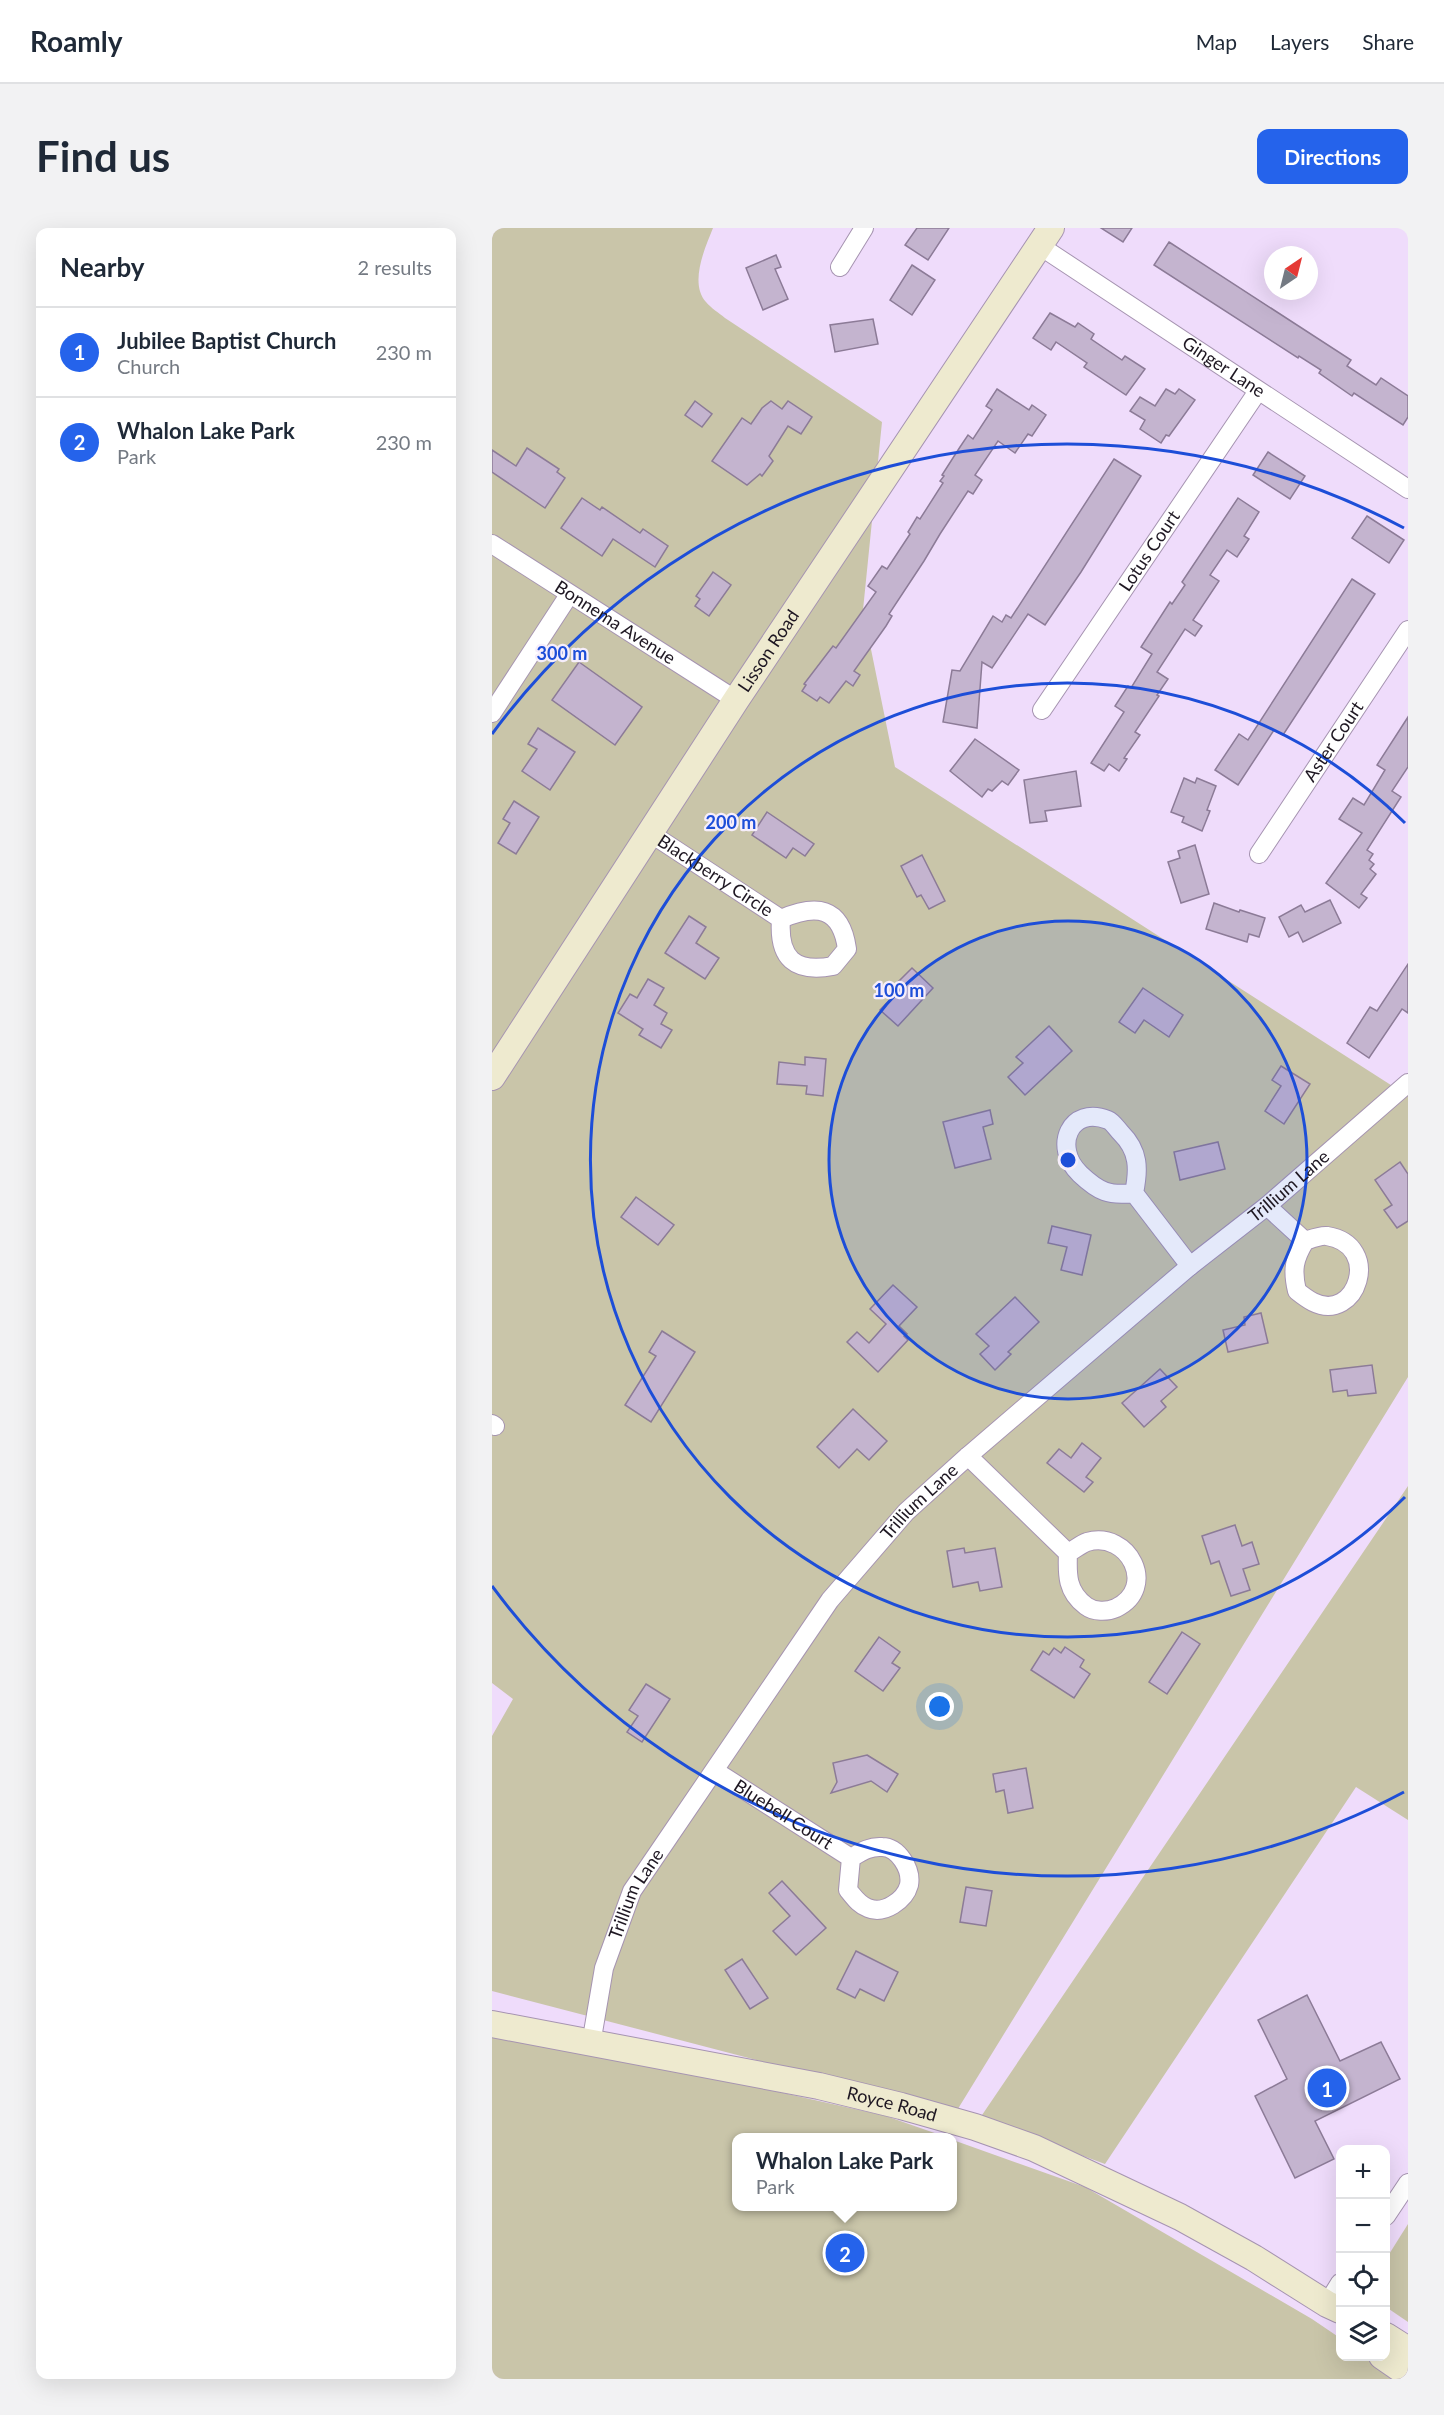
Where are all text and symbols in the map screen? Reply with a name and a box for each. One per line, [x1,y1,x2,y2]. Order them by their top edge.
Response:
text: Roamly [30,24,123,58]
text: Map [1196,29,1237,54]
text: Layers [1270,29,1329,54]
text: Share [1362,29,1414,54]
button: Directions [1257,129,1408,184]
text: Find us [36,131,170,181]
north arrow [1264,246,1318,300]
text: Nearby [60,251,145,283]
text: 2 results [357,255,432,279]
text: Jubilee Baptist Church [117,327,336,354]
street label: Ginger Lane [1179,331,1270,402]
text: 1 [74,340,85,364]
text: 230 m [376,340,432,364]
text: Church [117,354,180,378]
text: Whalon Lake Park [117,417,295,444]
text: 2 [74,430,85,454]
text: 230 m [376,430,432,454]
text: Park [117,444,156,468]
street label: Lotus Court [1114,505,1184,595]
street label: Bonnema Avenue [551,575,680,668]
street label: Lisson Road [733,605,803,696]
text: 300 m [537,642,587,664]
street label: Aster Court [1298,696,1368,785]
text: 200 m [706,811,756,833]
street label: Blackberry Circle [654,829,778,921]
text: 100 m [874,979,924,1001]
street label: Trillium Lane [1243,1145,1333,1226]
centre of rings [1058,1150,1078,1170]
street label: Trillium Lane [875,1459,962,1544]
your location [925,1692,954,1721]
street label: Bluebell Court [730,1774,838,1854]
street label: Trillium Lane [603,1844,668,1942]
pin: 1 [1308,2066,1346,2110]
street label: Royce Road [845,2081,940,2126]
popup [732,2133,957,2211]
map controls [1336,2145,1390,2361]
button: + [1336,2145,1390,2199]
text: Whalon Lake Park [756,2147,933,2174]
text: Park [756,2174,795,2198]
button: − [1336,2199,1390,2253]
pin: 2 [826,2230,864,2276]
button: locate [1336,2253,1390,2307]
button: layers [1336,2307,1390,2361]

